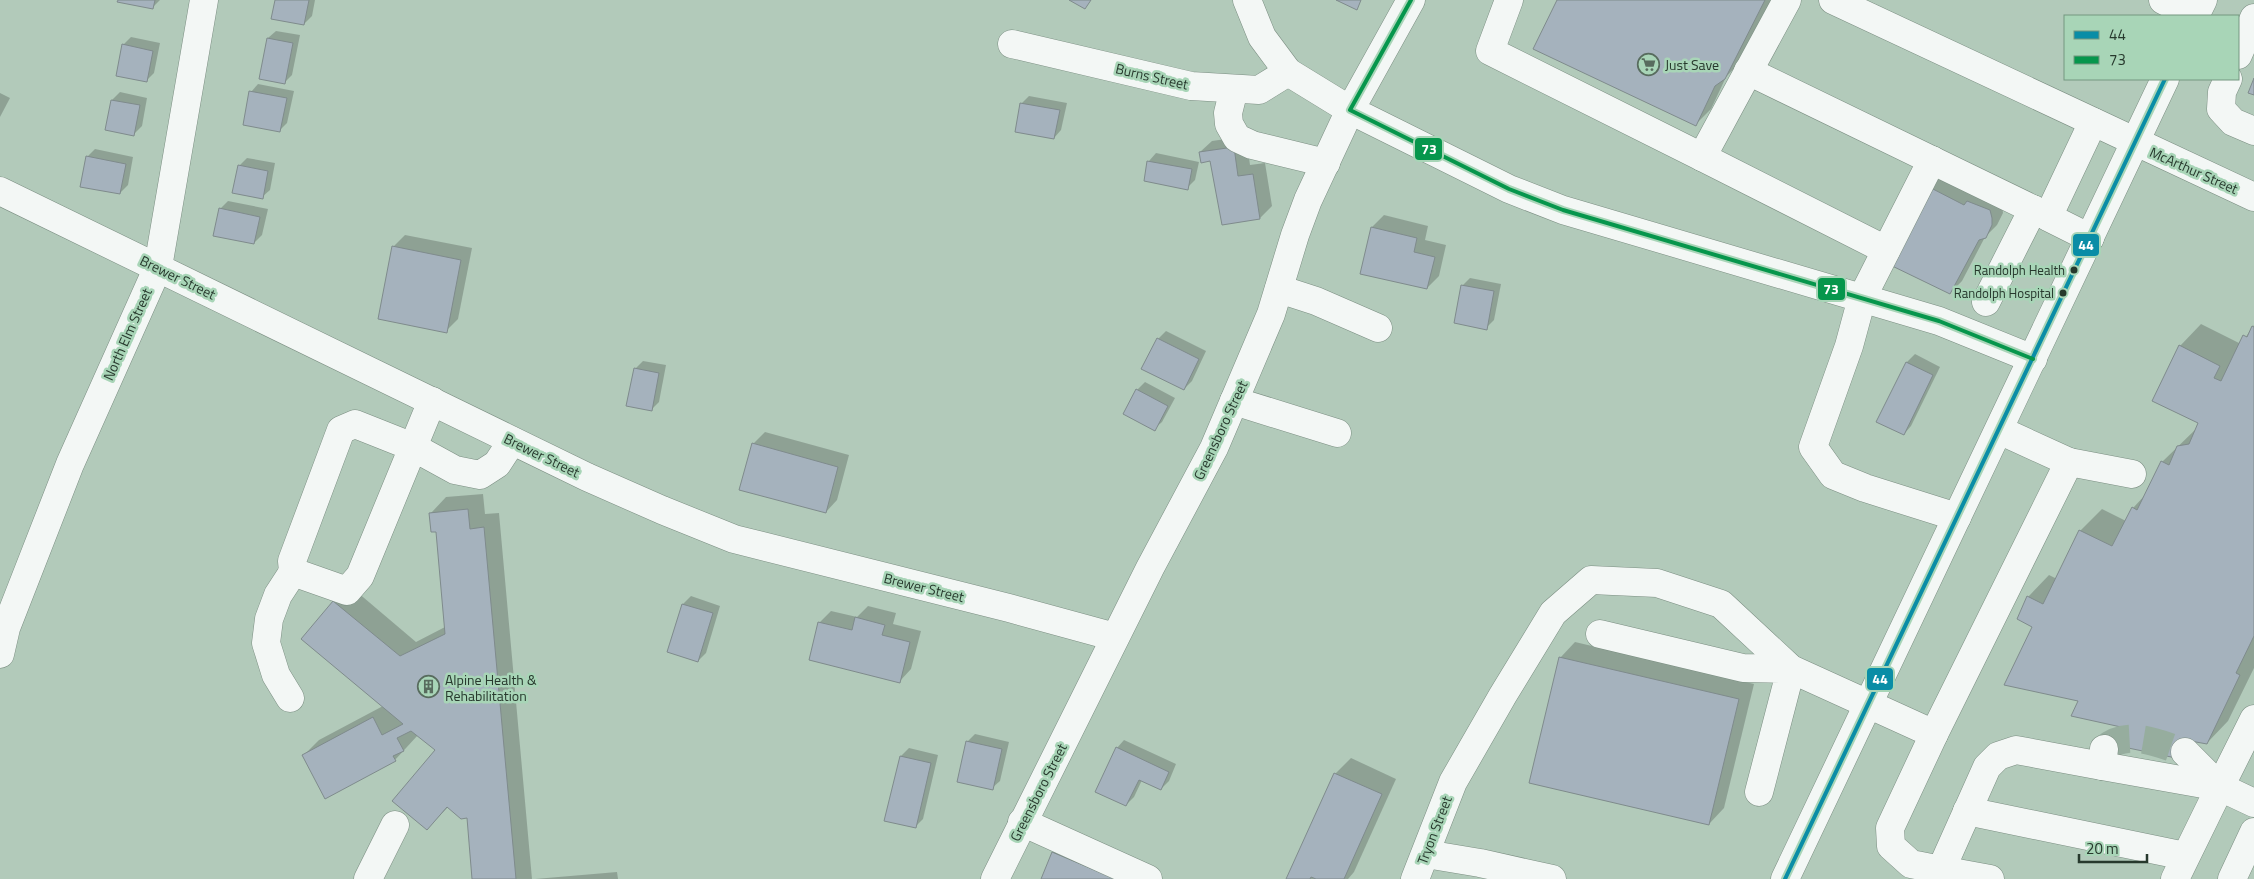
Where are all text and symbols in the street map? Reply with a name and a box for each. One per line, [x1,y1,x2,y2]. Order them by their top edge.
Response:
legend [2064,15,2239,80]
text: 44 [2109,23,2126,46]
text: 73 [2109,48,2126,71]
supermarket icon: Just Save [1637,52,1661,76]
place label: Just Save [1665,54,1719,75]
street label: Burns Street [1114,57,1191,95]
line badge: 73 [1414,137,1443,161]
text: 73 [1421,138,1437,159]
street label: McArthur Street [2146,141,2242,199]
line badge: 44 [2072,233,2100,257]
text: 44 [2078,234,2094,255]
street label: Brewer Street [137,250,220,304]
place label: Randolph Health [1974,260,2065,280]
marker: Randolph Health [2069,265,2079,275]
line badge: 73 [1817,277,1846,301]
text: 73 [1823,278,1839,299]
place label: Randolph Hospital [1954,283,2054,303]
street label: North Elm Street [97,284,157,383]
marker: Randolph Hospital [2058,288,2068,298]
street label: Greensboro Street [1188,377,1252,483]
street label: Brewer Street [501,428,584,482]
street label: Brewer Street [882,567,966,607]
line badge: 44 [1866,667,1894,691]
text: 44 [1872,668,1888,689]
place label: Alpine Health & Rehabilitation [445,669,537,706]
building icon: Alpine Health & Rehabilitation [417,675,441,699]
street label: Greensboro Street [1004,739,1072,845]
street label: Tryon Street [1411,793,1457,867]
scale bar [2079,832,2146,864]
text: 20 m [2086,837,2119,860]

